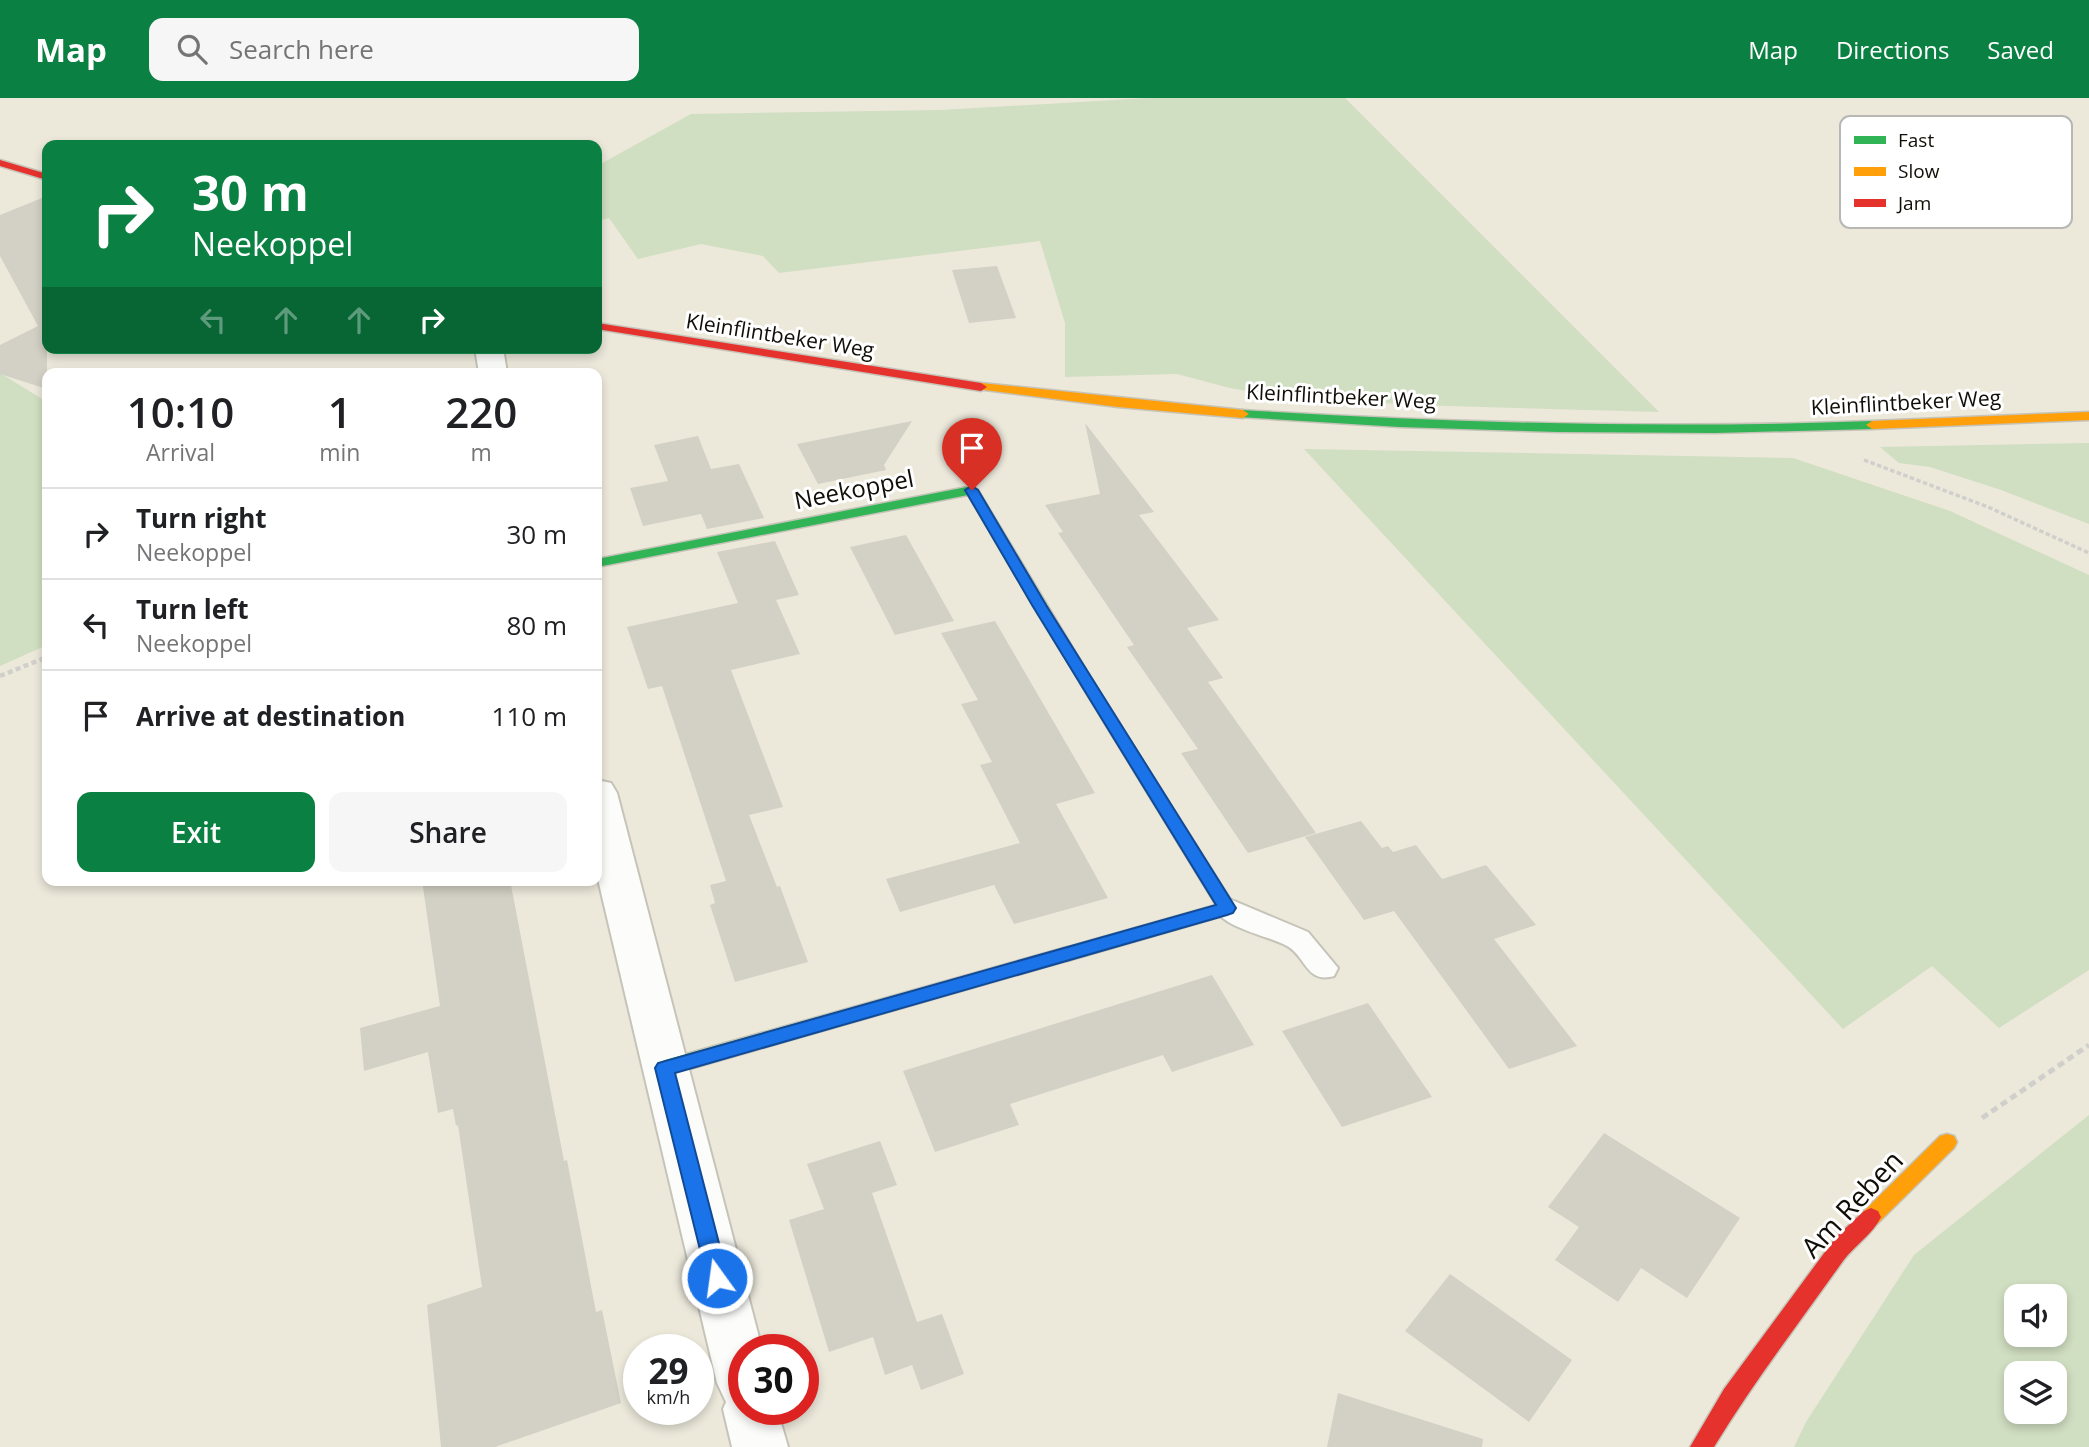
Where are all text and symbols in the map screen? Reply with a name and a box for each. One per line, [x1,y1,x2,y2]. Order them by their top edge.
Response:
search box [149,18,639,81]
text: Map [35,27,107,72]
icon: search [173,30,211,68]
text: Search here [229,31,374,67]
text: Map [1748,33,1798,66]
text: Directions [1836,33,1949,66]
text: Saved [1987,33,2054,66]
legend [1840,116,2072,228]
text: Fast [1898,127,1934,153]
text: Slow [1898,158,1940,184]
text: 30 m [192,159,309,225]
icon: right [77,168,168,259]
text: Jam [1896,190,1931,216]
text: Neekoppel [192,222,353,265]
icon: left [194,301,232,339]
icon: ahead [267,301,305,339]
icon: ahead [340,301,378,339]
icon: right [413,301,451,339]
street label: Kleinflintbeker Weg [684,306,876,364]
street label: Kleinflintbeker Weg [1245,377,1437,415]
text: 10:10 [127,383,234,440]
text: 1 [328,383,352,440]
text: 220 [445,383,517,440]
street label: Kleinflintbeker Weg [1810,383,2002,421]
pin [942,418,1002,490]
icon: arrive [953,429,991,467]
text: Arrival [146,436,215,468]
text: min [319,436,360,468]
text: m [471,436,492,468]
street label: Neekoppel [791,461,916,516]
text: Turn right [136,500,267,536]
icon: right [77,515,115,553]
text: 30 m [506,516,567,552]
text: Neekoppel [136,536,252,568]
text: Turn left [136,591,248,627]
icon: left [77,606,115,644]
text: 80 m [506,607,567,643]
text: Neekoppel [136,627,252,659]
icon: arrive [77,697,115,735]
text: Arrive at destination [136,698,405,734]
text: 110 m [492,698,567,734]
button: Exit [77,792,315,872]
button: Share [329,792,567,872]
street label: Am Reben [1792,1141,1911,1265]
position arrow [680,1241,754,1315]
map controls [2004,1284,2067,1424]
button: sound [2004,1284,2067,1347]
speed limit sign: 30 [728,1334,819,1425]
text: 29 [648,1347,689,1394]
button: layers [2004,1361,2067,1424]
text: km/h [647,1385,690,1409]

